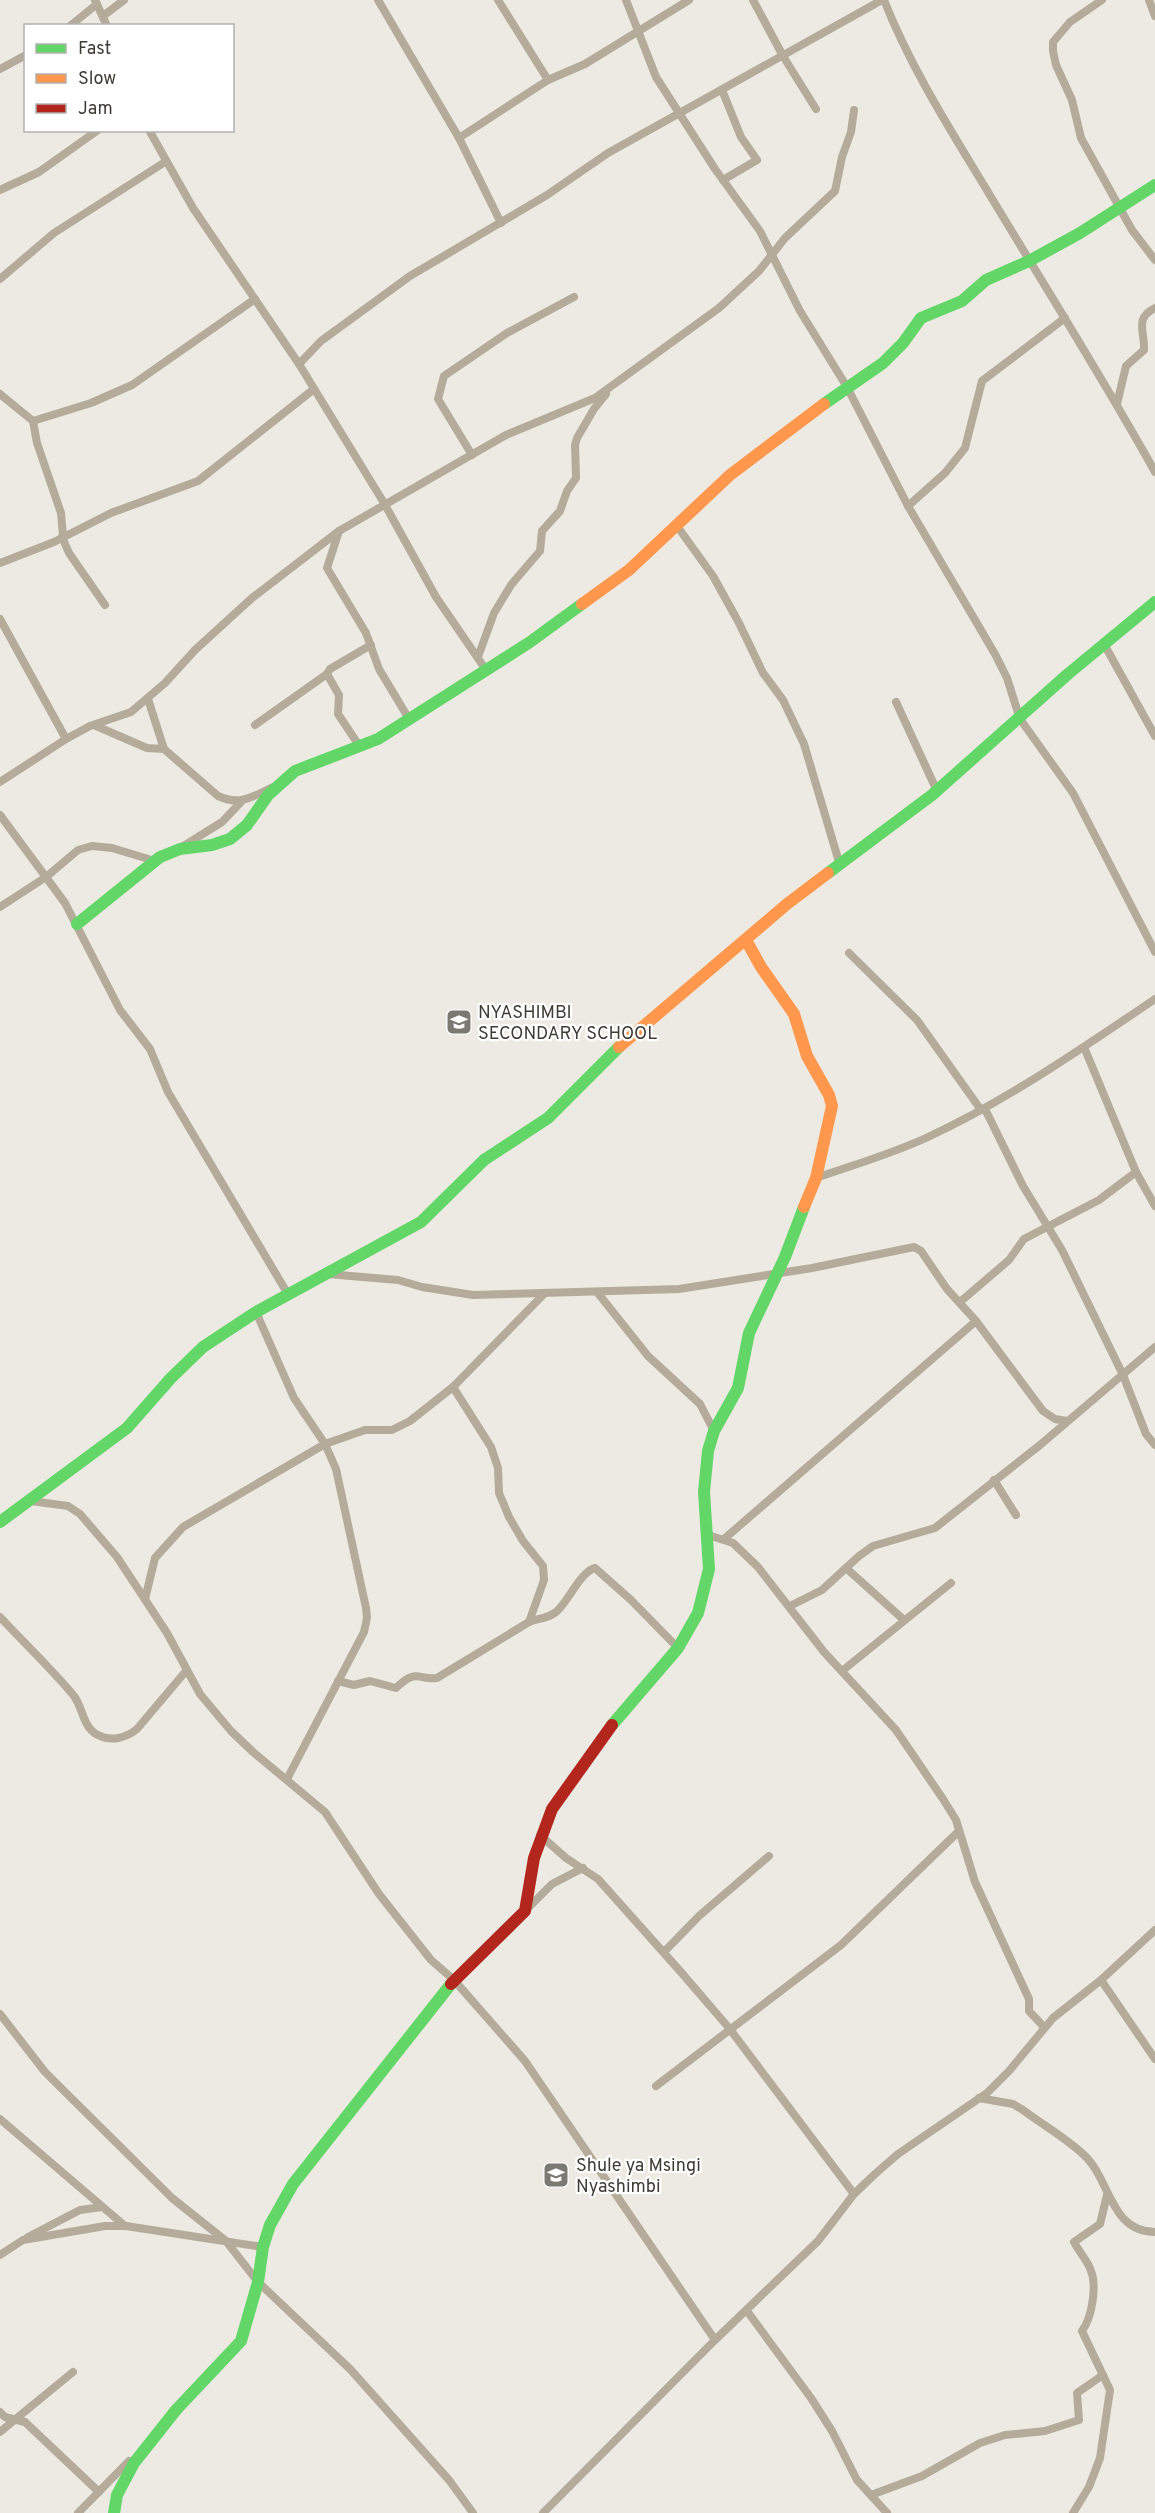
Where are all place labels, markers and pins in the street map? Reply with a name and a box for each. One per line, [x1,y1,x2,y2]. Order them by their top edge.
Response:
place label: NYASHIMBI SECONDARY SCHOOL [478,1002,657,1046]
school or university icon: NYASHIMBI SECONDARY SCHOOL [444,1007,474,1037]
place label: Shule ya Msingi Nyashimbi [576,2155,701,2199]
school or university icon: Shule ya Msingi Nyashimbi [541,2160,571,2190]

